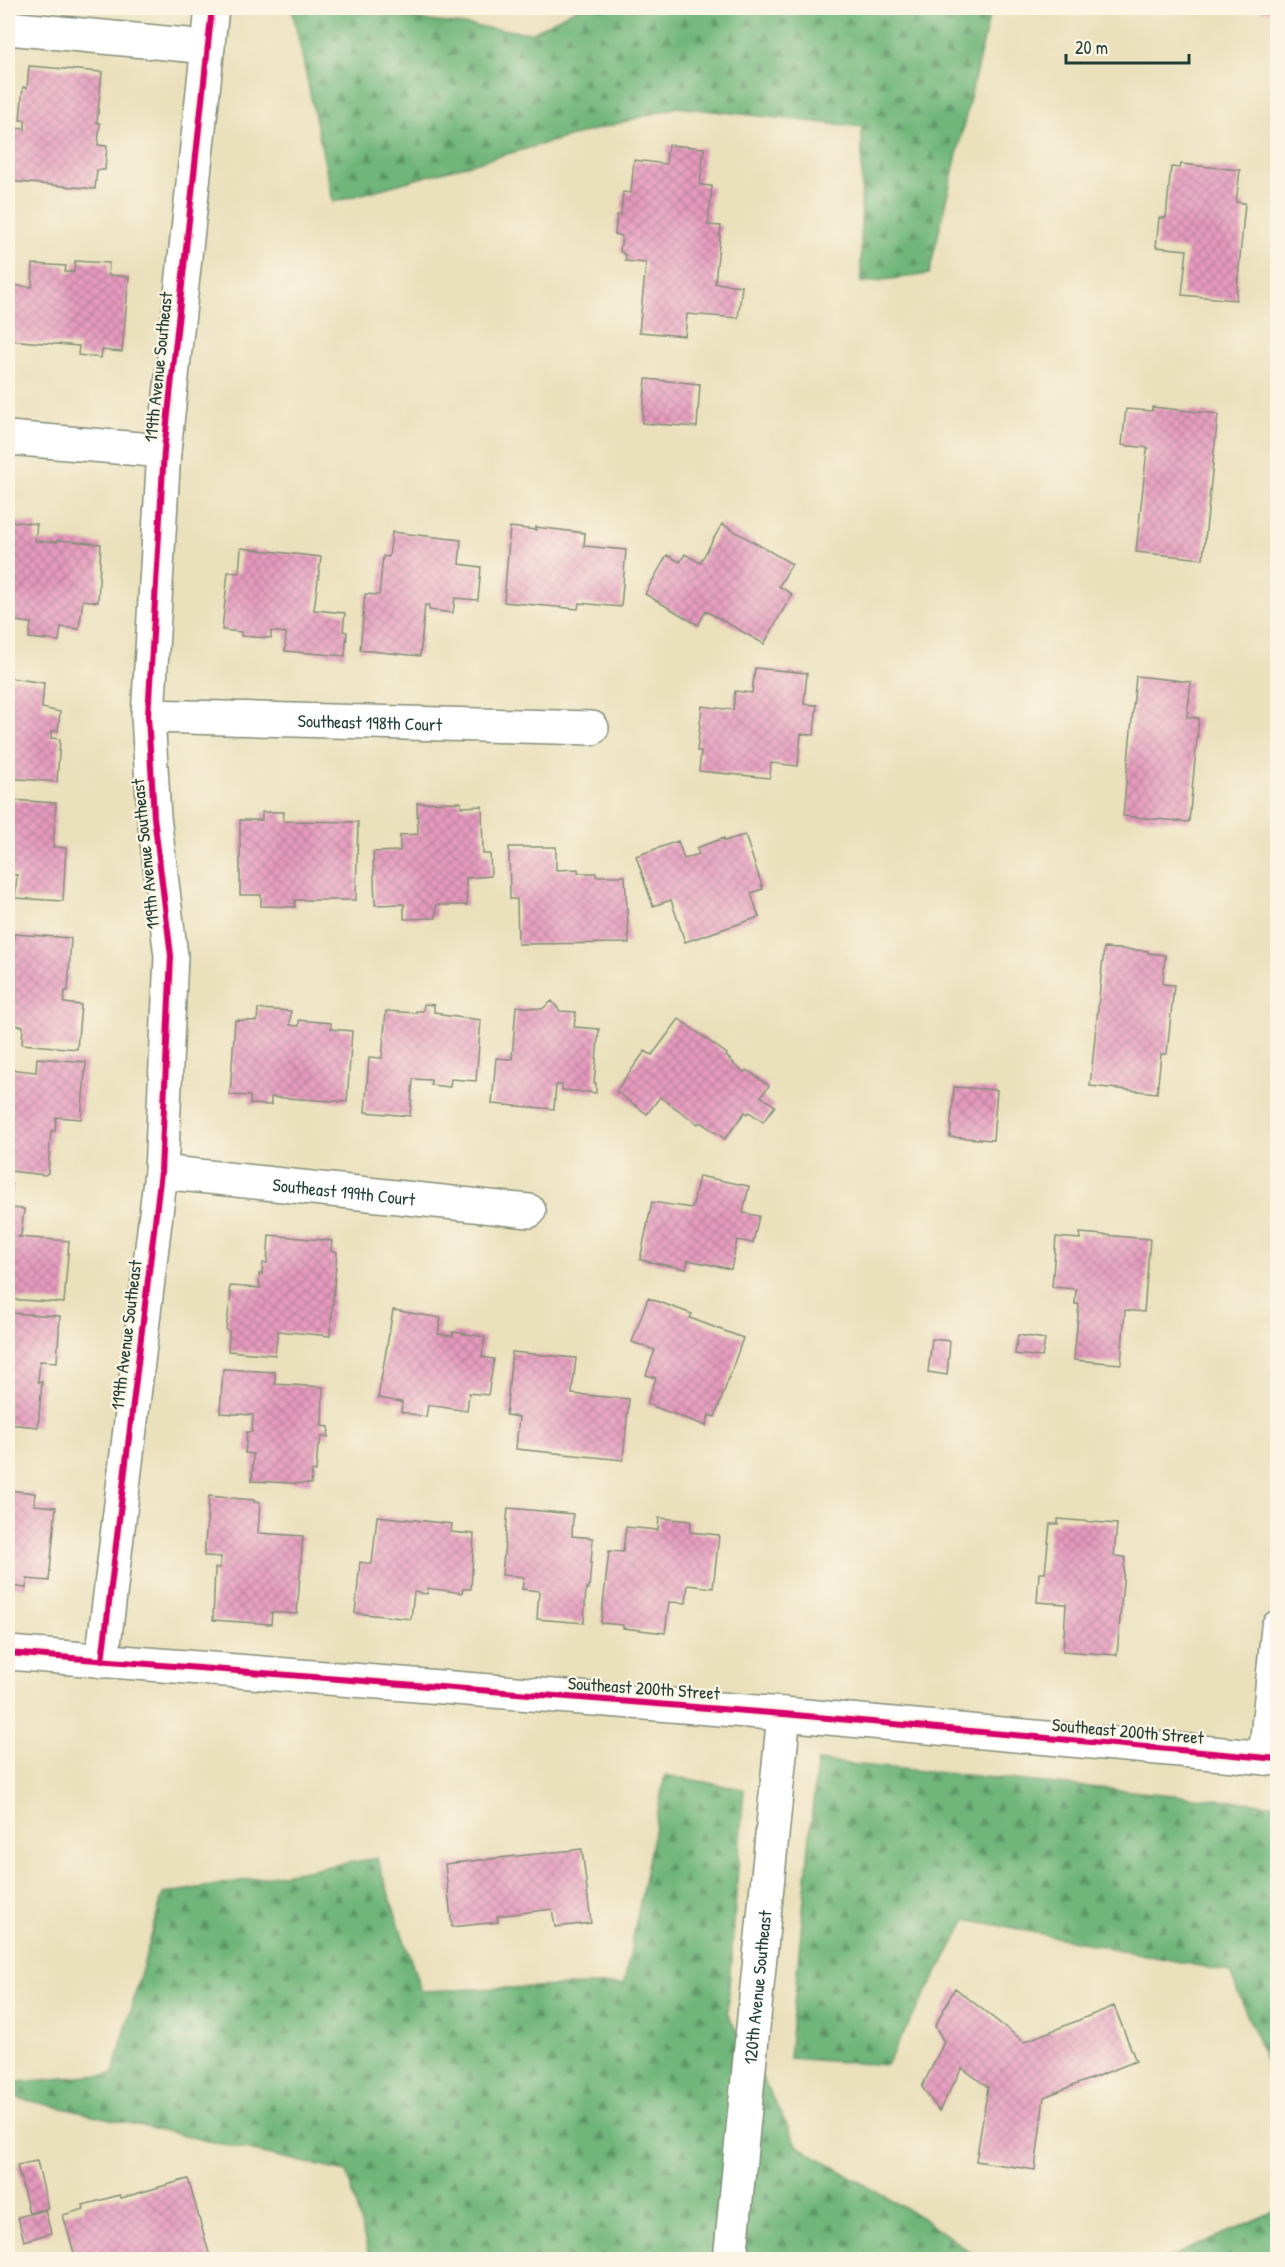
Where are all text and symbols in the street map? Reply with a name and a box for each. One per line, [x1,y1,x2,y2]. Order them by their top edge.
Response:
scale bar [1066,27,1189,65]
text: 20 m [1075,35,1108,60]
street label: 119th Avenue Southeast [138,290,178,443]
street label: Southeast 198th Court [297,708,443,736]
street label: 119th Avenue Southeast [125,777,165,930]
street label: Southeast 199th Court [271,1171,417,1211]
street label: 119th Avenue Southeast [104,1258,148,1412]
street label: Southeast 200th Street [567,1670,722,1706]
street label: Southeast 200th Street [1051,1712,1206,1750]
street label: 120th Avenue Southeast [737,1908,777,2066]

